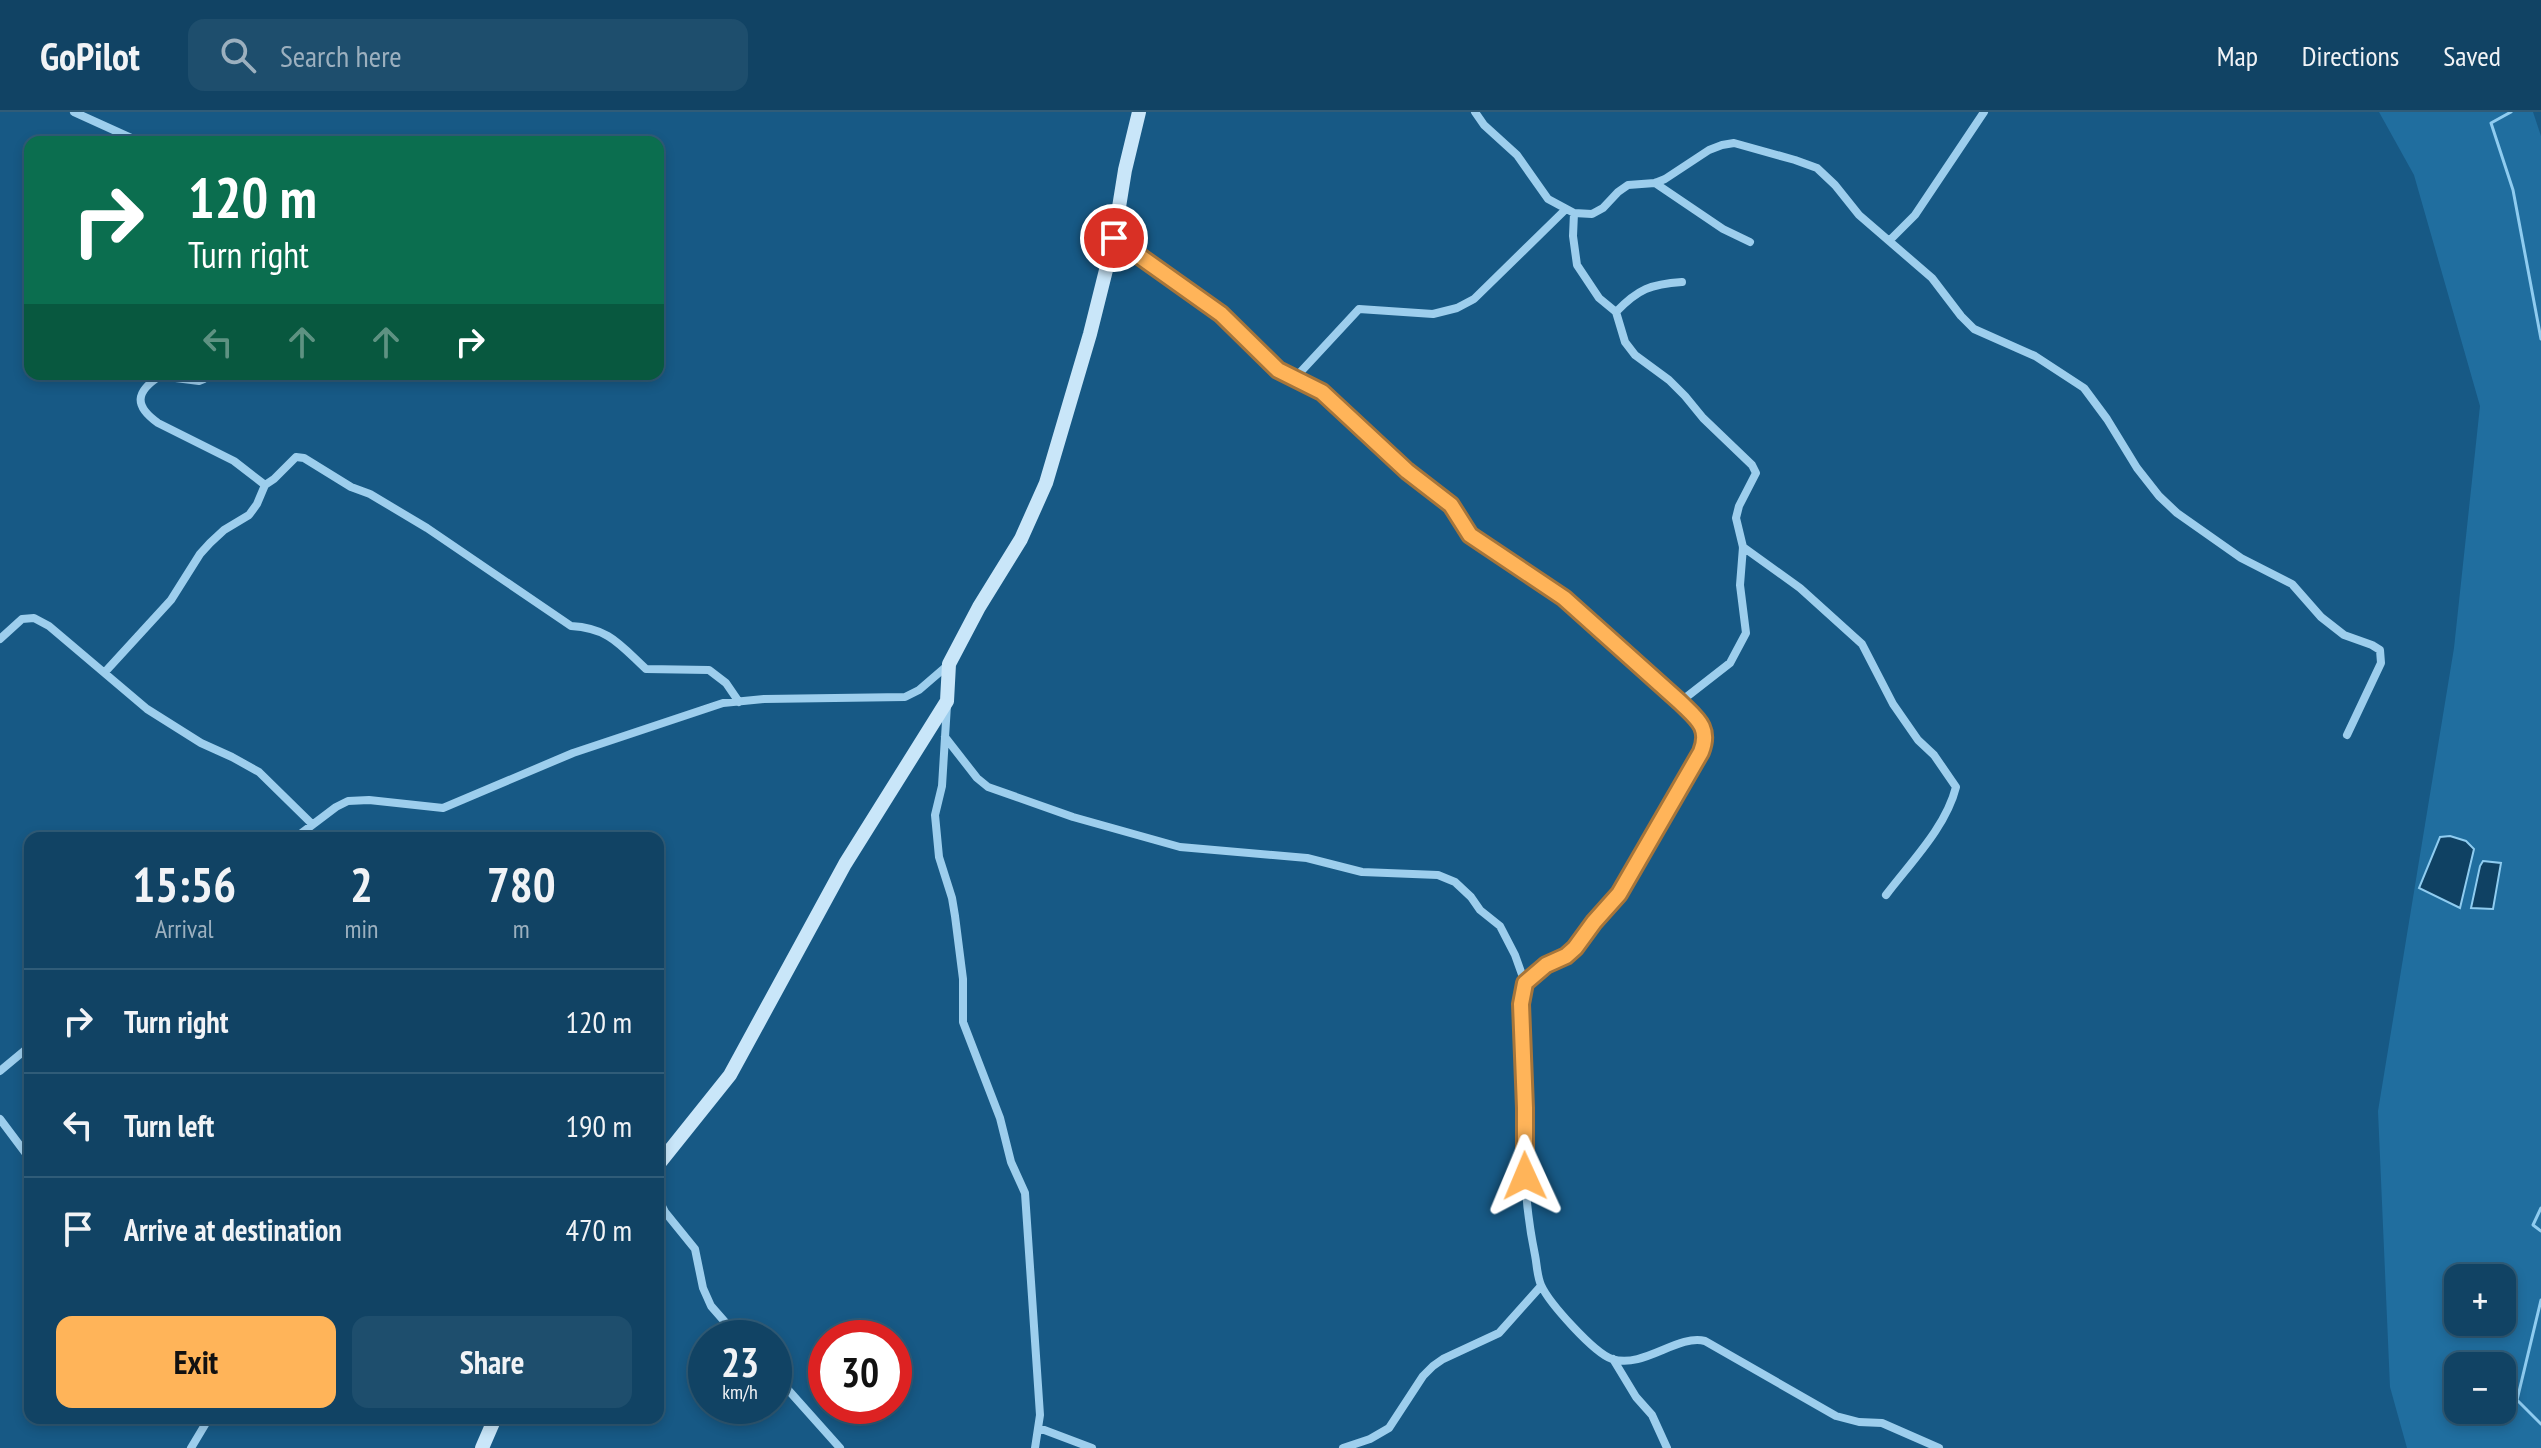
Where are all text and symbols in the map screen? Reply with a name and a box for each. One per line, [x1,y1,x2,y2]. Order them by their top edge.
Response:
search box [188,19,748,91]
text: GoPilot [40,31,140,80]
icon: search [216,33,260,77]
text: Search here [280,36,402,75]
text: Map [2217,37,2258,74]
text: Directions [2302,37,2399,74]
text: Saved [2443,37,2501,74]
text: 120 m [188,161,317,233]
icon: right [56,168,160,272]
pin [1080,204,1148,272]
icon: arrive [1092,216,1136,260]
text: Turn right [188,231,309,278]
icon: left [196,320,240,364]
icon: ahead [280,320,324,364]
icon: ahead [364,320,408,364]
icon: right [448,320,492,364]
text: 15:56 [132,853,236,915]
text: 2 [350,853,373,915]
text: 780 [487,853,556,915]
text: Arrival [155,912,214,945]
text: min [344,912,378,945]
text: m [513,912,530,945]
icon: right [56,999,100,1043]
text: Turn right [124,1002,228,1041]
text: 120 m [566,1002,632,1041]
icon: left [56,1103,100,1147]
text: Turn left [124,1106,214,1145]
text: 190 m [566,1106,632,1145]
position arrow [1483,1134,1567,1218]
icon: arrive [56,1207,100,1251]
text: Arrive at destination [124,1210,342,1249]
text: 470 m [566,1210,632,1249]
map controls [2444,1264,2516,1424]
button: + [2444,1264,2516,1336]
button: Exit [56,1316,336,1408]
button: Share [352,1316,632,1408]
speed limit sign: 30 [808,1320,912,1424]
text: 23 [721,1336,759,1388]
button: − [2444,1352,2516,1424]
text: km/h [722,1379,758,1405]

